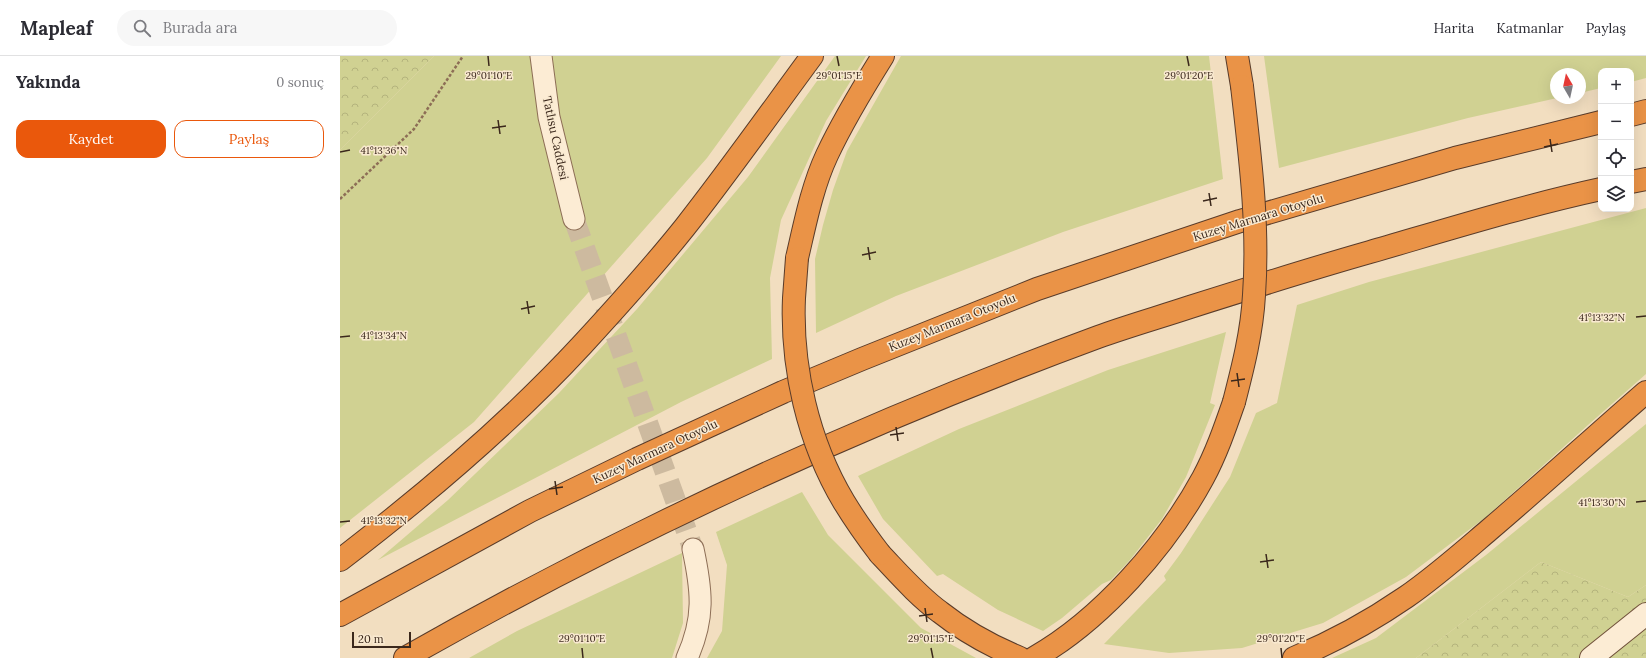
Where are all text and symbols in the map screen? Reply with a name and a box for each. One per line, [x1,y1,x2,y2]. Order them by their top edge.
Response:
search box [117,10,397,46]
text: Mapleaf [20,16,93,40]
icon: search [131,17,153,39]
text: Burada ara [163,18,238,37]
text: Harita [1434,19,1474,37]
text: Katmanlar [1496,19,1564,37]
text: Paylaş [1586,19,1626,37]
north arrow [1550,68,1586,104]
map controls [1598,68,1634,212]
button: + [1598,68,1634,104]
text: 29°01'10"E [466,69,512,82]
text: 29°01'15"E [816,69,862,82]
text: 29°01'20"E [1165,69,1213,82]
text: Yakında [16,71,80,93]
text: 0 sonuç [276,74,324,91]
street label: Tatlısu Caddesi [540,95,572,181]
button: − [1598,104,1634,140]
button: Kaydet [16,120,166,158]
button: Paylaş [174,120,324,158]
button: locate [1598,140,1634,176]
text: 41°13'36"N [361,144,408,157]
button: layers [1598,176,1634,212]
street label: Kuzey Marmara Otoyolu [1191,190,1325,244]
street label: Kuzey Marmara Otoyolu [886,290,1018,354]
text: 41°13'32"N [1579,311,1626,324]
text: 41°13'34"N [361,329,408,342]
street label: Kuzey Marmara Otoyolu [590,416,720,486]
text: 41°13'30"N [1578,496,1626,509]
text: 41°13'32"N [361,514,408,527]
scale bar [352,630,411,649]
text: 20 m [358,632,383,646]
text: 29°01'10"E [559,632,605,645]
text: 29°01'15"E [908,632,954,645]
text: 29°01'20"E [1257,632,1305,645]

